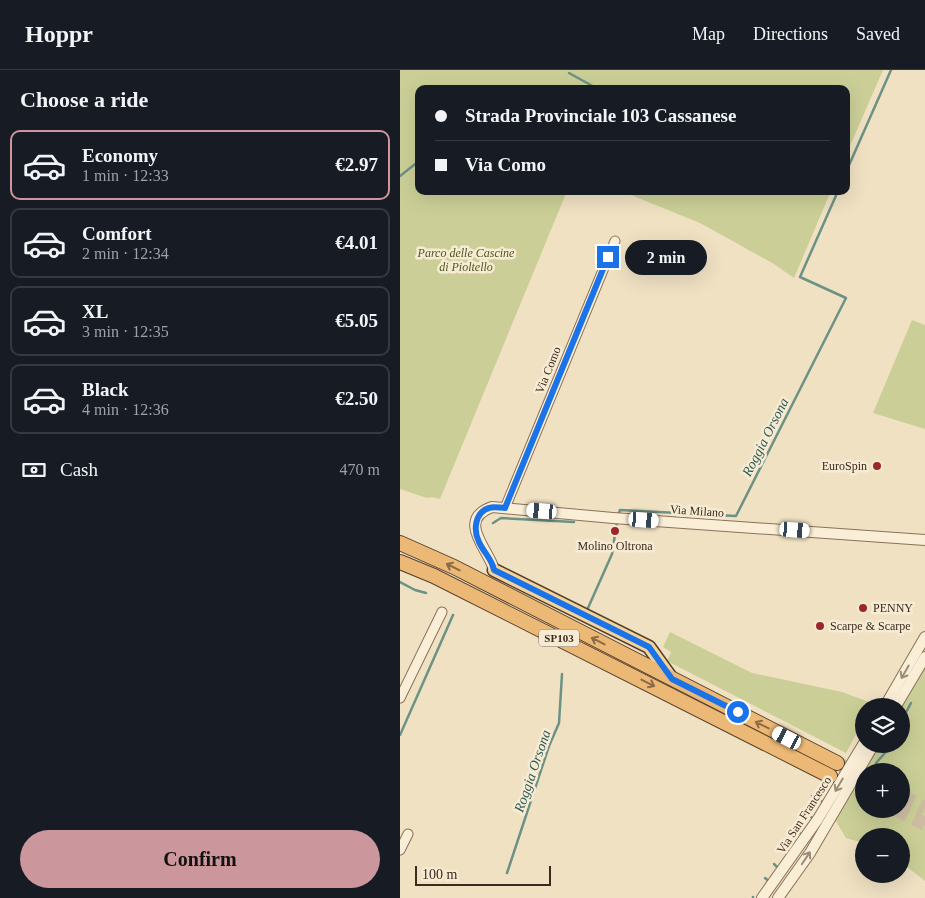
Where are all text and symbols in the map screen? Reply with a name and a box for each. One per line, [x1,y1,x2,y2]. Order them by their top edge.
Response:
text: Hoppr [25,21,93,47]
text: Map [692,24,725,44]
text: Directions [753,24,828,44]
text: Saved [856,24,900,44]
text: Choose a ride [20,87,148,112]
text: Strada Provinciale 103 Cassanese [465,105,736,126]
icon: car [22,143,67,188]
text: Economy [82,145,158,166]
text: €2.97 [335,154,378,175]
text: Via Como [465,154,546,175]
text: 1 min · 12:33 [82,167,169,184]
icon: car [22,221,67,266]
text: Comfort [82,223,152,244]
text: €4.01 [335,232,378,253]
callout: 2 min [626,240,708,274]
text: 2 min · 12:34 [82,245,169,262]
park label: Parco delle Cascine di Pioltello [417,246,515,274]
route end [597,246,619,268]
text: 2 min [647,249,685,266]
icon: car [22,299,67,344]
text: XL [82,301,108,322]
text: €5.05 [335,310,378,331]
text: 3 min · 12:35 [82,323,169,340]
street label: Via Como [532,345,564,395]
icon: car [22,377,67,422]
text: Black [82,379,128,400]
text: €2.50 [335,388,378,409]
water label: Roggia Orsona [739,396,792,480]
text: 4 min · 12:36 [82,401,169,418]
icon: cash [20,456,48,484]
text: Cash [60,459,98,480]
place label: EuroSpin [822,459,867,473]
marker: EuroSpin [871,460,883,472]
text: 470 m [340,461,380,478]
car [526,502,557,520]
street label: Via Milano [669,502,725,520]
car [628,511,659,529]
car [779,521,810,539]
marker: Molino Oltrona [609,525,621,537]
place label: Molino Oltrona [578,539,653,553]
one-way arrow [446,562,461,571]
place label: PENNY [873,601,913,615]
marker: PENNY [857,602,869,614]
place label: Scarpe & Scarpe [830,619,911,633]
marker: Scarpe & Scarpe [814,620,826,632]
road number: SP103 [539,630,579,646]
one-way arrow [590,636,605,646]
one-way arrow [900,664,910,679]
one-way arrow [640,679,655,688]
map controls [855,698,910,883]
button: layers [855,698,910,753]
route start [727,701,749,723]
one-way arrow [755,720,770,729]
car [770,725,803,751]
water label: Roggia Orsona [511,728,554,815]
button: + [855,763,910,818]
street label: Via San Francesco [774,774,834,856]
one-way arrow [833,777,843,791]
button: − [855,828,910,883]
button: Confirm [20,830,380,888]
one-way arrow [801,851,811,865]
scale bar [415,863,551,886]
text: 100 m [422,867,457,882]

